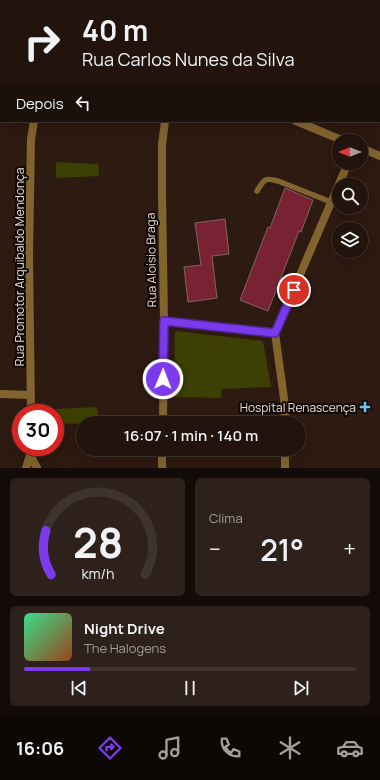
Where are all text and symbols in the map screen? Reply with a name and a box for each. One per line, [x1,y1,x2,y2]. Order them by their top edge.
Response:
text: 40 m [82,11,148,49]
icon: right [16,16,68,68]
text: Rua Carlos Nunes da Silva [82,47,294,71]
icon: left [72,92,94,114]
text: Depois [16,93,64,114]
north arrow [332,134,368,170]
map controls [332,134,368,258]
street label: Rua Promotor Arquibaldo Mendonça [11,168,28,366]
button: search [332,178,368,214]
street label: Rua Aloísio Braga [142,213,160,307]
button: layers [332,222,368,258]
pin [277,273,311,307]
icon: arrive [283,279,305,301]
position arrow [142,358,184,400]
place label: Hospital Renascença [240,399,356,416]
marker: Hospital Renascença [359,401,371,413]
speed limit sign: 30 [12,404,64,456]
text: 16:07 · 1 min · 140 m [124,425,258,446]
text: Clima [209,509,243,527]
text: 28 [72,514,123,570]
text: 21° [260,529,304,570]
text: − [209,534,221,564]
text: + [343,534,356,564]
text: km/h [81,564,114,583]
text: Night Drive [84,618,165,639]
text: The Halogens [84,639,166,657]
icon: previous [68,677,90,699]
icon: pause [179,677,201,699]
icon: next [290,677,312,699]
icon: directions [96,734,124,762]
icon: music [156,734,184,762]
icon: phone [216,734,244,762]
icon: climate [276,734,304,762]
icon: car [336,734,364,762]
text: 16:06 [16,736,64,760]

